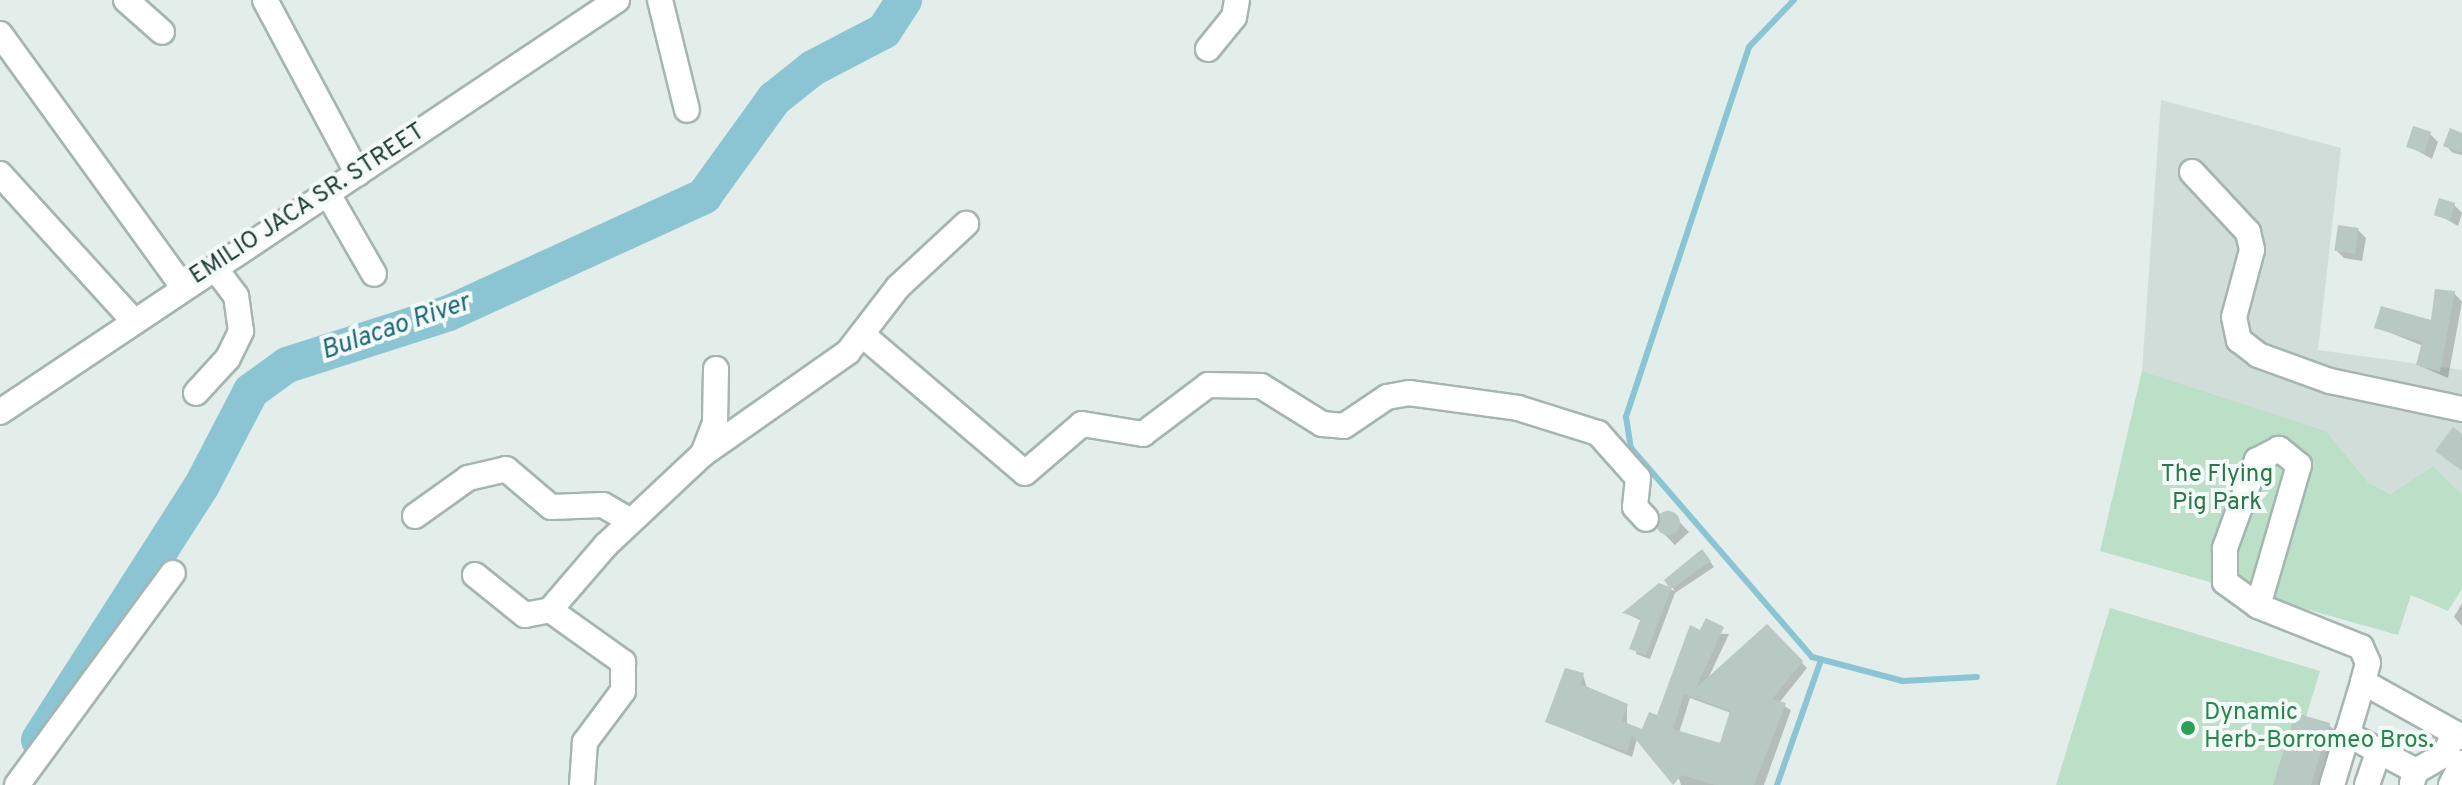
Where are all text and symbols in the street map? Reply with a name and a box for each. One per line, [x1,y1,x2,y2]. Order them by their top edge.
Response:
street label: EMILIO JACA SR. STREET [185,118,431,292]
water label: Bulacao River [318,288,474,368]
park label: The Flying Pig Park [2161,462,2273,518]
place label: Dynamic Herb-Borromeo Bros. [2204,700,2434,756]
marker: Dynamic Herb-Borromeo Bros. [2179,719,2197,737]

